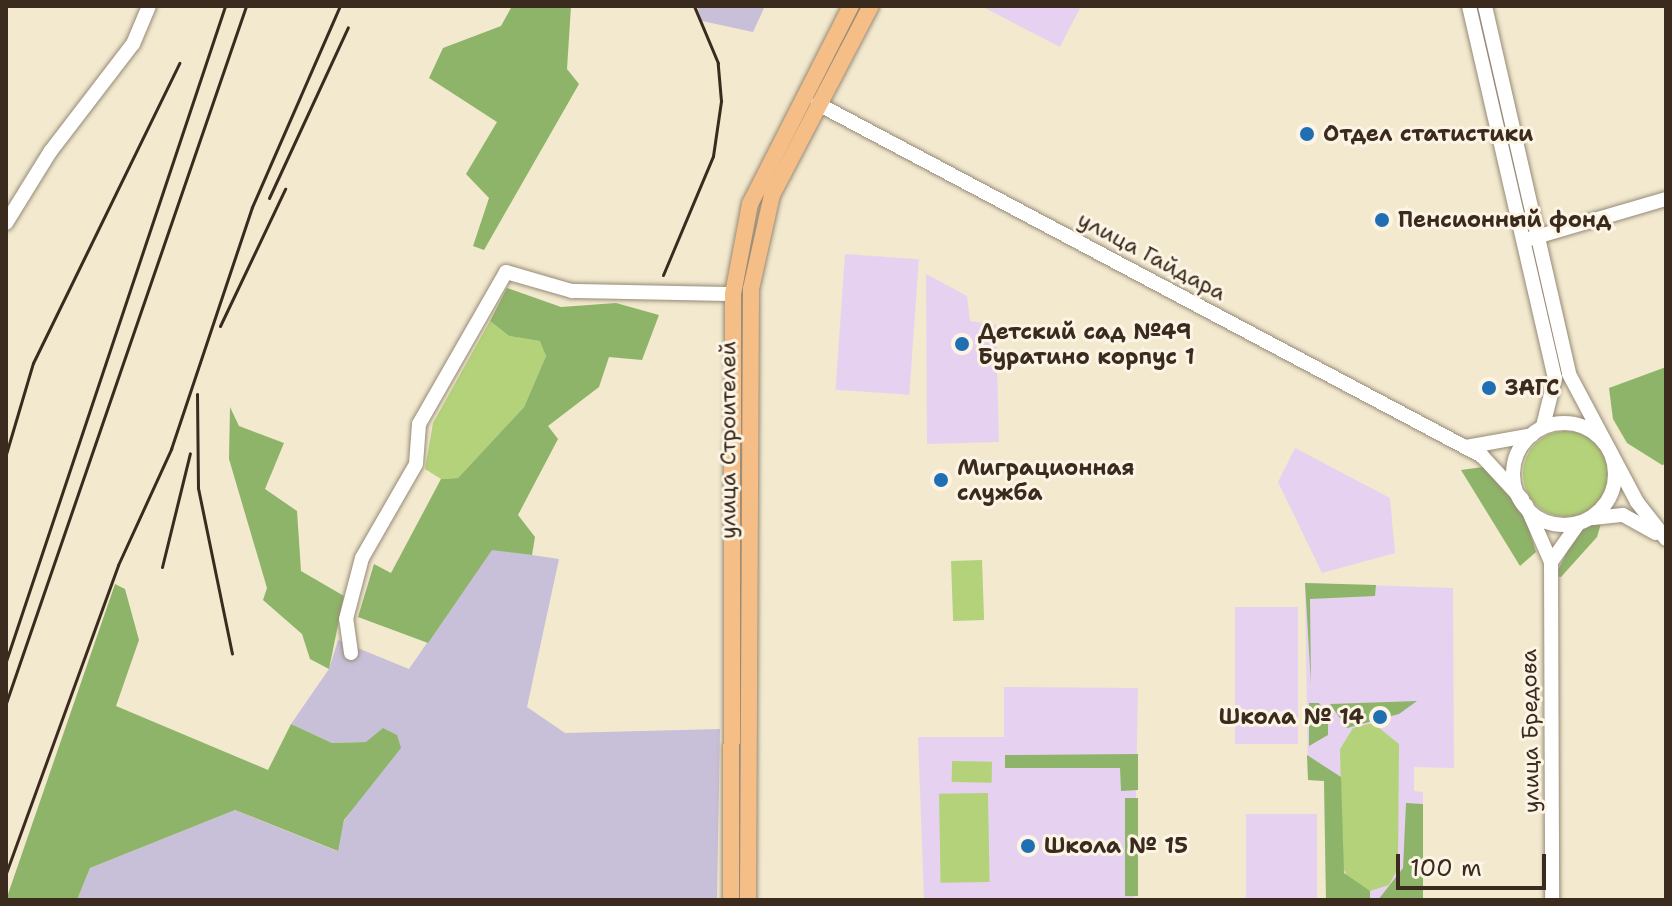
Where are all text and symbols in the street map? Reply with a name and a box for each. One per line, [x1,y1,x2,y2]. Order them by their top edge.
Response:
place label: Отдел статистики [1323,121,1533,147]
marker: Отдел статистики [1298,125,1316,143]
street label: улица Гайдара [1073,206,1231,306]
place label: Пенсионный фонд [1398,207,1611,233]
marker: Пенсионный фонд [1373,211,1391,229]
place label: Детский сад №49 Буратино корпус 1 [978,318,1195,370]
marker: Детский сад №49 Буратино корпус 1 [953,335,971,353]
street label: улица Строителей [715,341,741,539]
place label: ЗАГС [1505,375,1560,401]
marker: ЗАГС [1480,379,1498,397]
place label: Миграционная служба [957,454,1134,506]
marker: Миграционная служба [932,471,950,489]
street label: улица Бредова [1515,649,1545,813]
place label: Школа № 14 [1219,704,1364,730]
marker: Школа № 14 [1371,708,1389,726]
place label: Школа № 15 [1044,833,1188,859]
marker: Школа № 15 [1019,837,1037,855]
scale bar [1400,838,1550,888]
text: 100 m [1410,852,1482,884]

